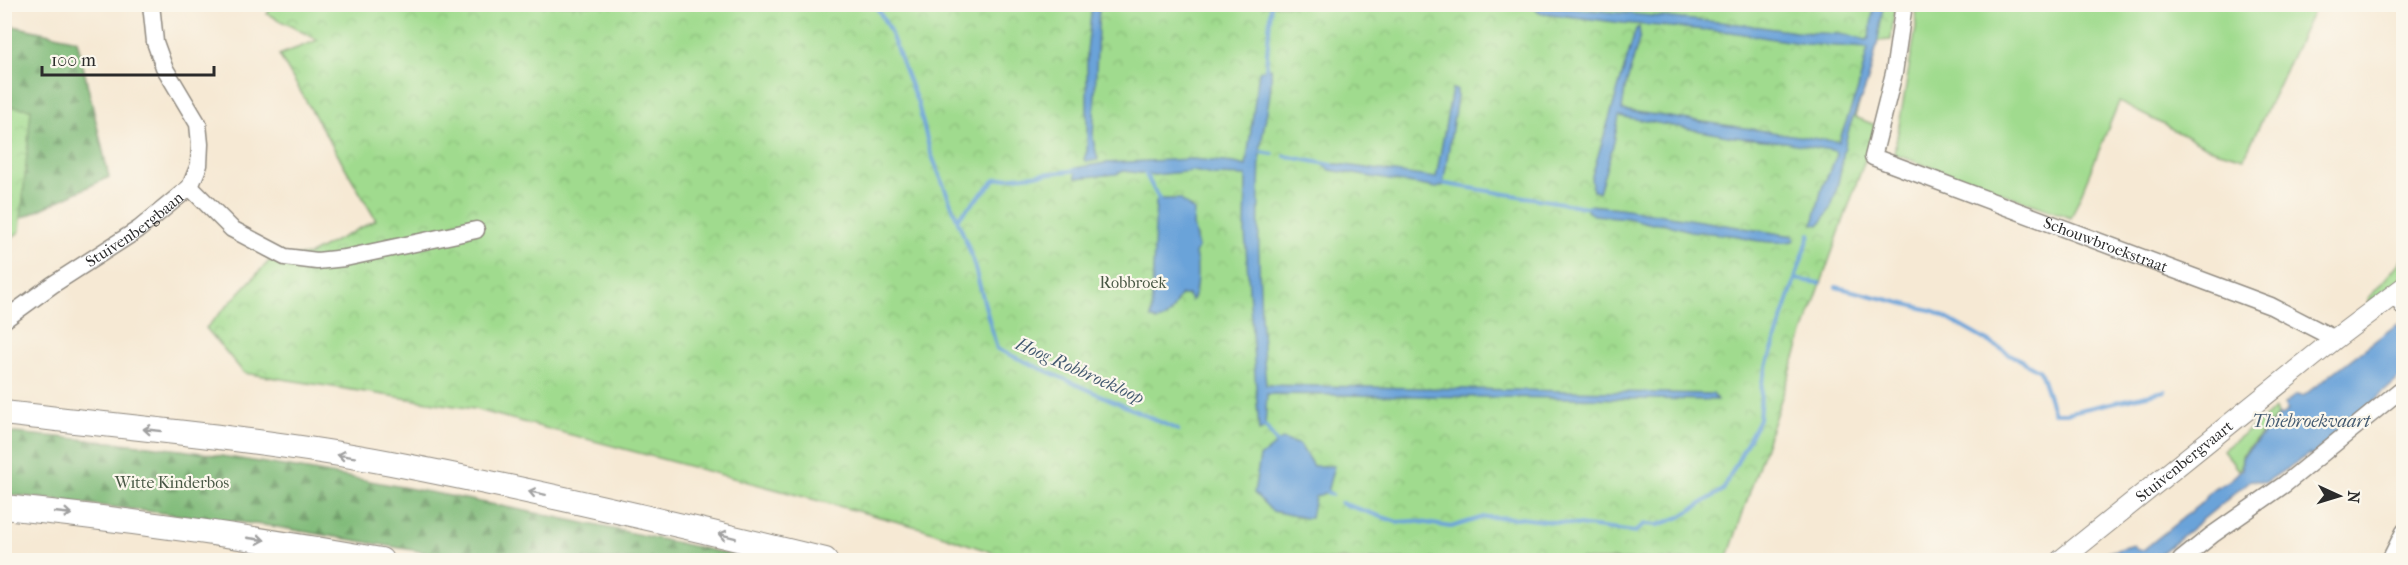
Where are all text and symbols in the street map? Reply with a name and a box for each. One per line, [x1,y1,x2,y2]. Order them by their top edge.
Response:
scale bar [42,39,214,77]
text: 100 m [51,50,96,71]
street label: Stuivenbergbaan [82,187,188,271]
street label: Schouwbroekstraat [2041,212,2171,276]
park label: Robbroek [1100,273,1167,292]
water label: Hoog Robbroekloop [1012,333,1147,409]
water label: Thiebroekvaart [2252,411,2371,432]
street label: Stuivenbergvaart [2132,416,2237,506]
one-way arrow [143,424,163,435]
one-way arrow [336,451,356,462]
north arrow [2309,466,2369,526]
park label: Witte Kinderbos [114,473,229,492]
one-way arrow [528,487,547,499]
text: N [2344,490,2363,505]
one-way arrow [52,508,72,519]
one-way arrow [718,530,737,542]
one-way arrow [246,534,265,545]

